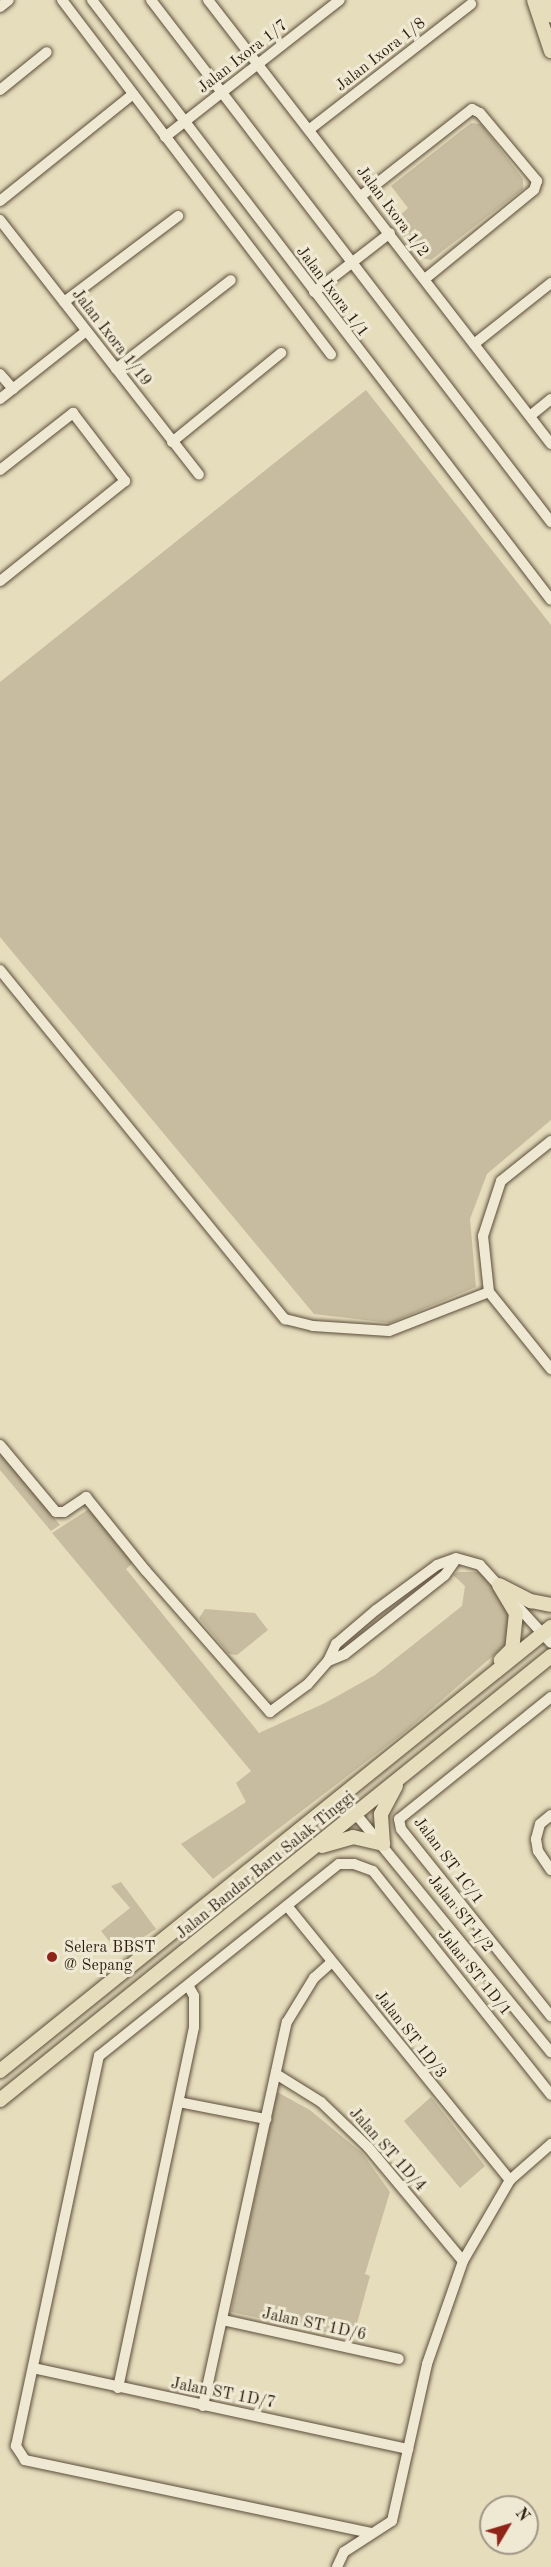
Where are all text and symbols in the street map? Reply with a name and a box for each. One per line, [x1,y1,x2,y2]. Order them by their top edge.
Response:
street label: Jalan Ixora 1/8 [332,14,430,96]
street label: Jalan Ixora 1/7 [194,16,292,98]
street label: Jalan Ixora 1/2 [352,163,432,261]
street label: Jalan Ixora 1/1 [292,243,372,341]
street label: Jalan Ixora 1/19 [67,286,155,390]
street label: Jalan Bandar Baru Salak Tinggi [173,1788,359,1944]
street label: Jalan ST 1C/1 [409,1814,487,1908]
street label: Jalan ST 1/2 [423,1872,497,1956]
street label: Jalan ST 1D/1 [433,1926,515,2020]
place label: Selera BBST @ Sepang [64,1938,155,1976]
marker: Selera BBST @ Sepang [45,1950,59,1964]
street label: Jalan ST 1D/3 [370,1987,450,2083]
street label: Jalan ST 1D/4 [344,2104,430,2196]
street label: Jalan ST 1D/6 [260,2305,368,2345]
street label: Jalan ST 1D/7 [169,2374,277,2414]
north arrow [479,2495,539,2555]
text: N [512,2505,532,2525]

